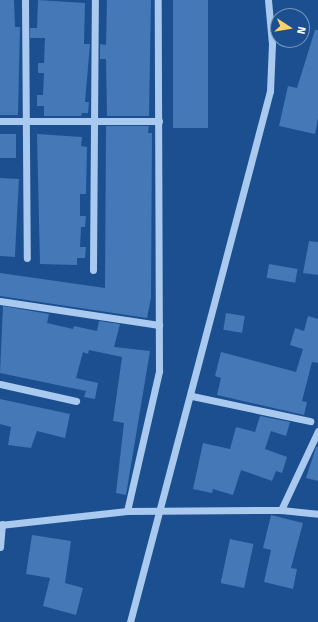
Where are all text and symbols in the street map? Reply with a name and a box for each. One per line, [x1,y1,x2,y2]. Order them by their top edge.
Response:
north arrow [270,8,310,48]
text: N [294,25,308,35]

